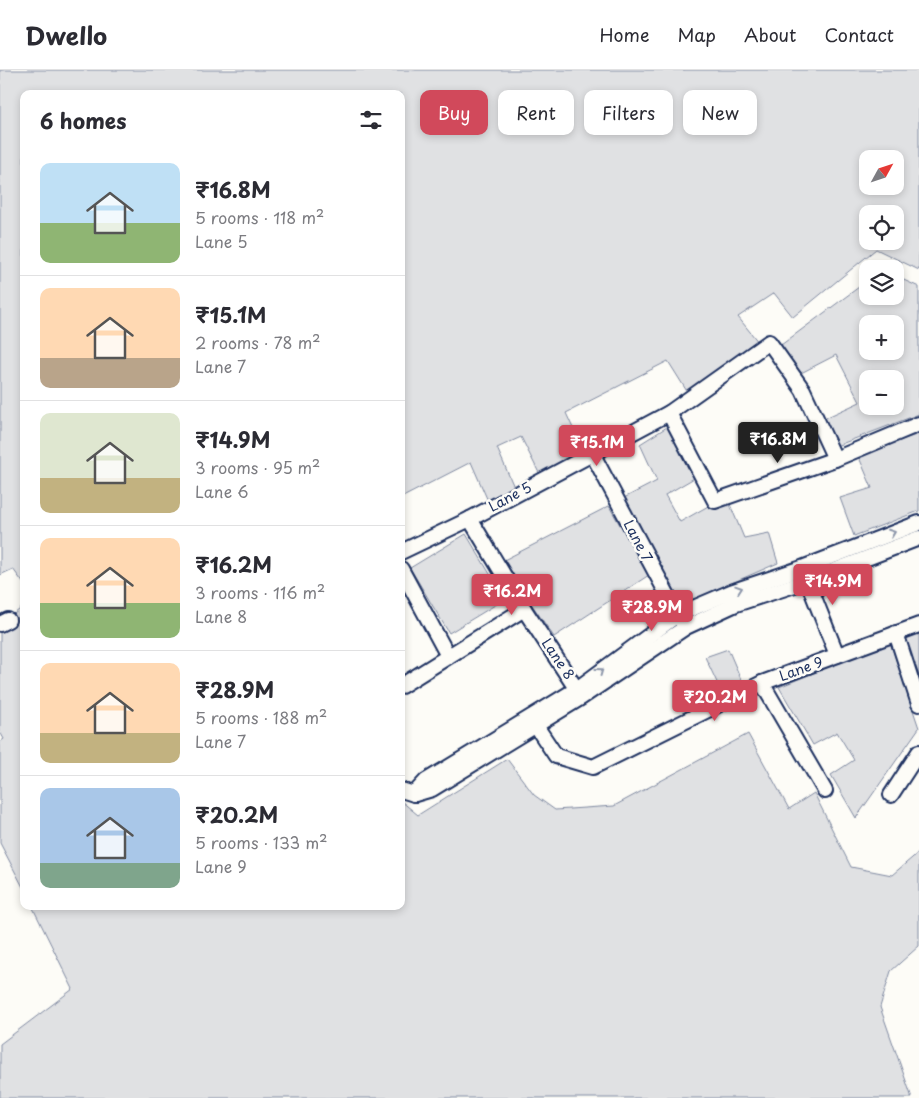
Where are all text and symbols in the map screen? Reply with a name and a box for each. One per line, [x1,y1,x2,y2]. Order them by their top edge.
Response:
text: Dwello [25,17,107,53]
text: Home [599,21,649,48]
text: Map [677,21,716,48]
text: About [744,21,796,48]
text: Contact [824,21,894,48]
chip: Buy [420,90,488,135]
chip: Rent [498,90,574,135]
chip: Filters [584,90,673,135]
chip: New [683,90,757,135]
text: 6 homes [40,104,126,136]
icon: filters [357,106,385,134]
north arrow [859,150,904,195]
map controls [859,150,904,415]
text: ₹16.8M [195,173,271,205]
icon: home [80,183,140,243]
text: 5 rooms · 118 m² [195,205,324,229]
button: locate [859,205,904,250]
text: Lane 5 [195,229,247,253]
button: layers [859,260,904,305]
text: ₹15.1M [195,298,266,330]
icon: home [80,308,140,368]
button: + [859,315,904,360]
text: 2 rooms · 78 m² [195,330,321,354]
text: Lane 7 [195,354,246,378]
button: − [859,370,904,415]
pin: ₹16.8M [737,422,819,464]
text: ₹14.9M [195,423,270,455]
pin: ₹15.1M [556,424,638,467]
text: ₹16.8M [749,426,807,450]
text: ₹15.1M [570,429,624,453]
icon: home [80,433,140,493]
text: 3 rooms · 95 m² [195,455,320,479]
street label: Lane 5 [485,477,535,517]
text: Lane 6 [195,479,249,503]
street label: Lane 7 [619,516,658,565]
one-way arrow [887,529,896,540]
text: ₹16.2M [195,548,272,580]
icon: home [80,558,140,618]
pin: ₹14.9M [792,564,874,606]
text: ₹14.9M [804,568,862,592]
pin: ₹16.2M [471,574,553,616]
text: ₹16.2M [483,578,541,602]
text: 3 rooms · 116 m² [195,580,325,604]
one-way arrow [735,585,743,595]
pin: ₹28.9M [611,590,693,632]
text: ₹28.9M [622,594,682,618]
text: Lane 8 [195,604,247,628]
street label: Lane 8 [537,634,580,684]
street label: Lane 9 [776,651,826,686]
one-way arrow [594,669,603,677]
text: ₹28.9M [195,673,274,705]
pin: ₹20.2M [674,680,756,722]
icon: home [80,683,140,743]
text: ₹20.2M [683,684,747,708]
text: 5 rooms · 188 m² [195,705,327,729]
text: Lane 7 [195,729,246,753]
text: ₹20.2M [195,798,278,830]
icon: home [80,808,140,868]
text: 5 rooms · 133 m² [195,830,328,854]
text: Lane 9 [195,854,247,878]

